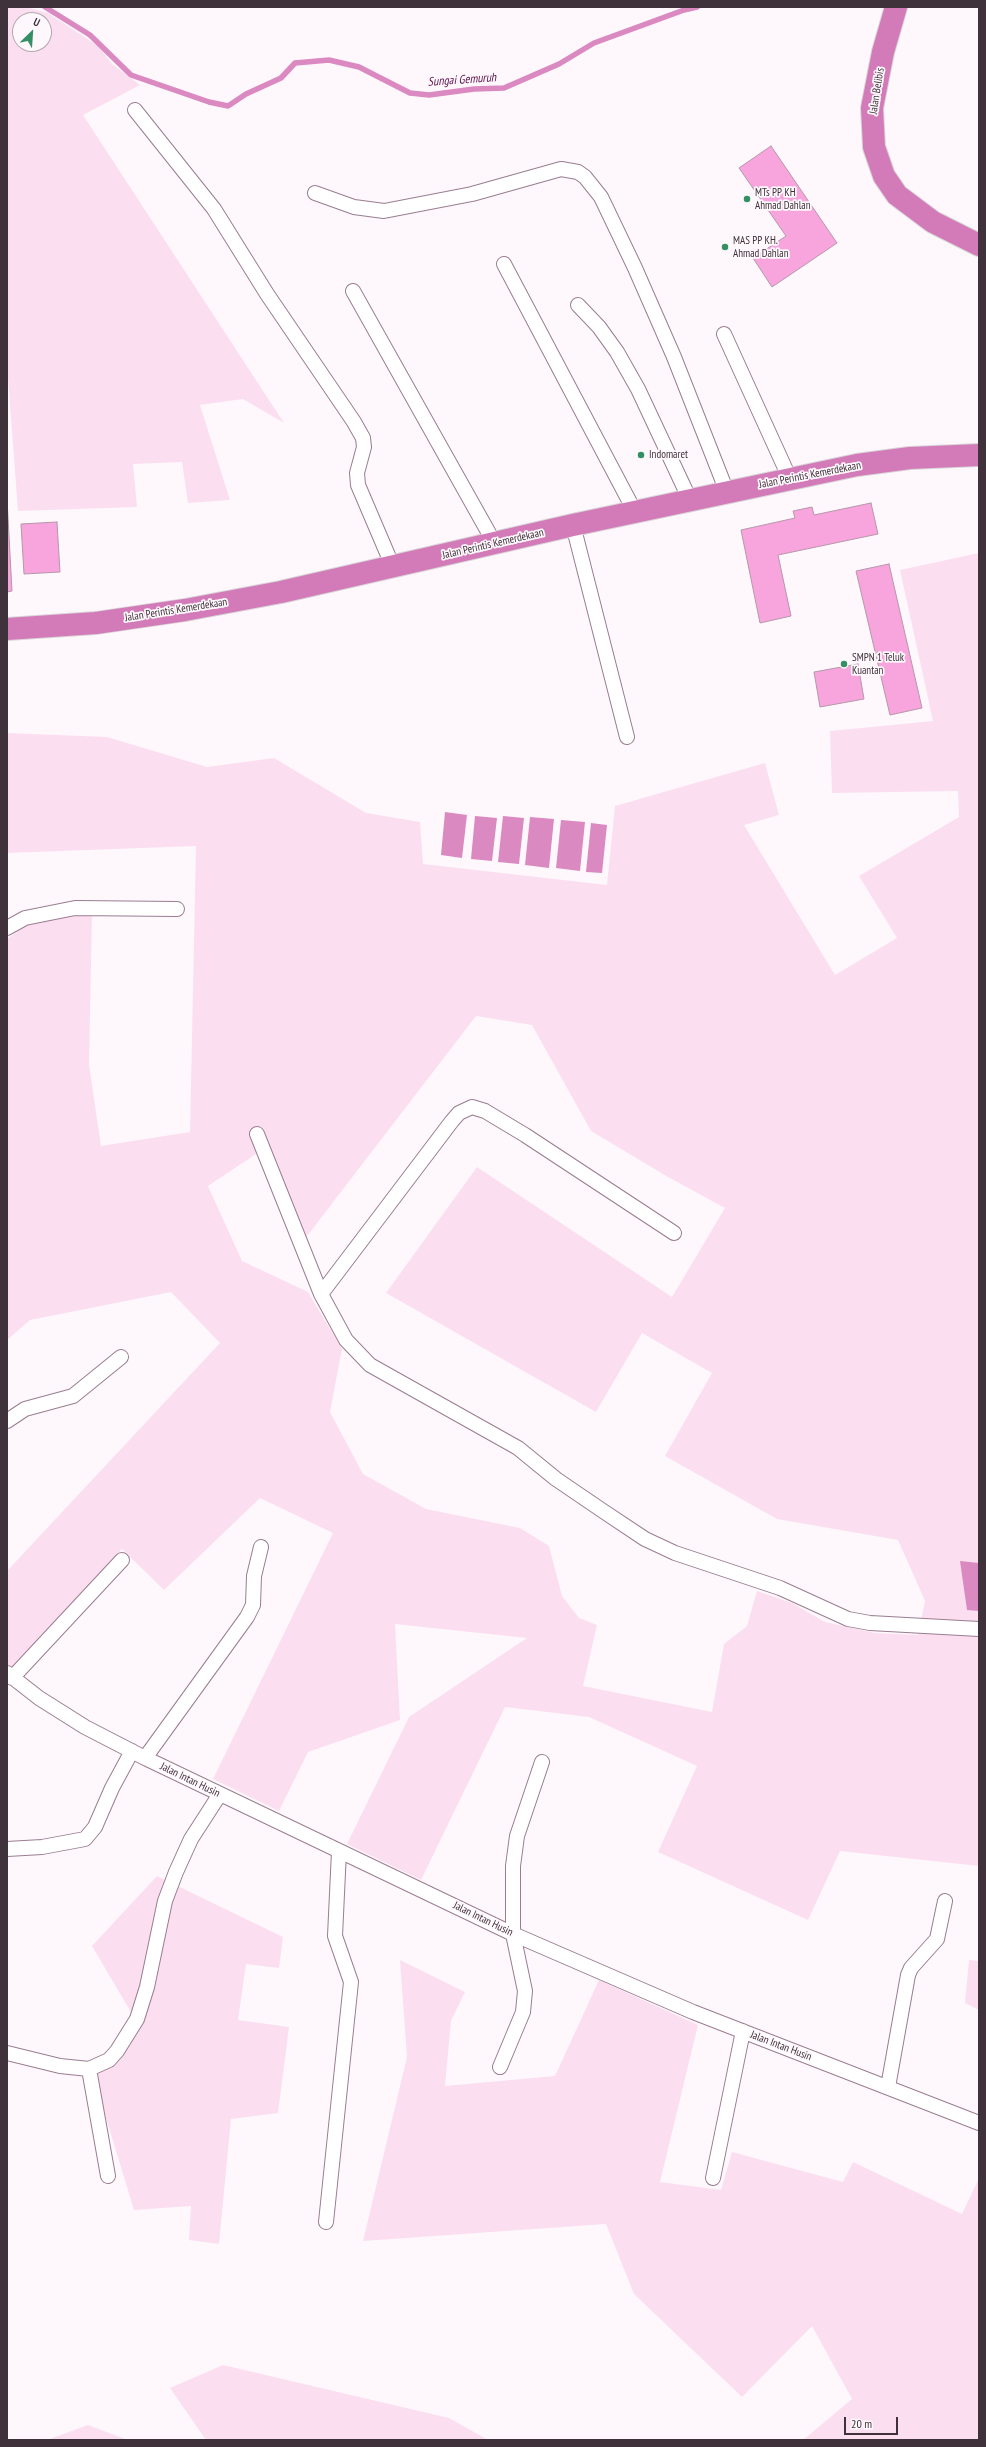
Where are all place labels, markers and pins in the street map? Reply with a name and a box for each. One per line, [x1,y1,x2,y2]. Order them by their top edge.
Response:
place label: MTs PP KH Ahmad Dahlan [755,186,811,212]
marker: MTs PP KH Ahmad Dahlan [742,194,752,204]
place label: MAS PP KH. Ahmad Dahlan [733,234,789,260]
marker: MAS PP KH. Ahmad Dahlan [720,242,730,252]
place label: Indomaret [649,448,688,462]
marker: Indomaret [636,450,646,460]
place label: SMPN 1 Teluk Kuantan [852,651,904,677]
marker: SMPN 1 Teluk Kuantan [839,659,849,669]

